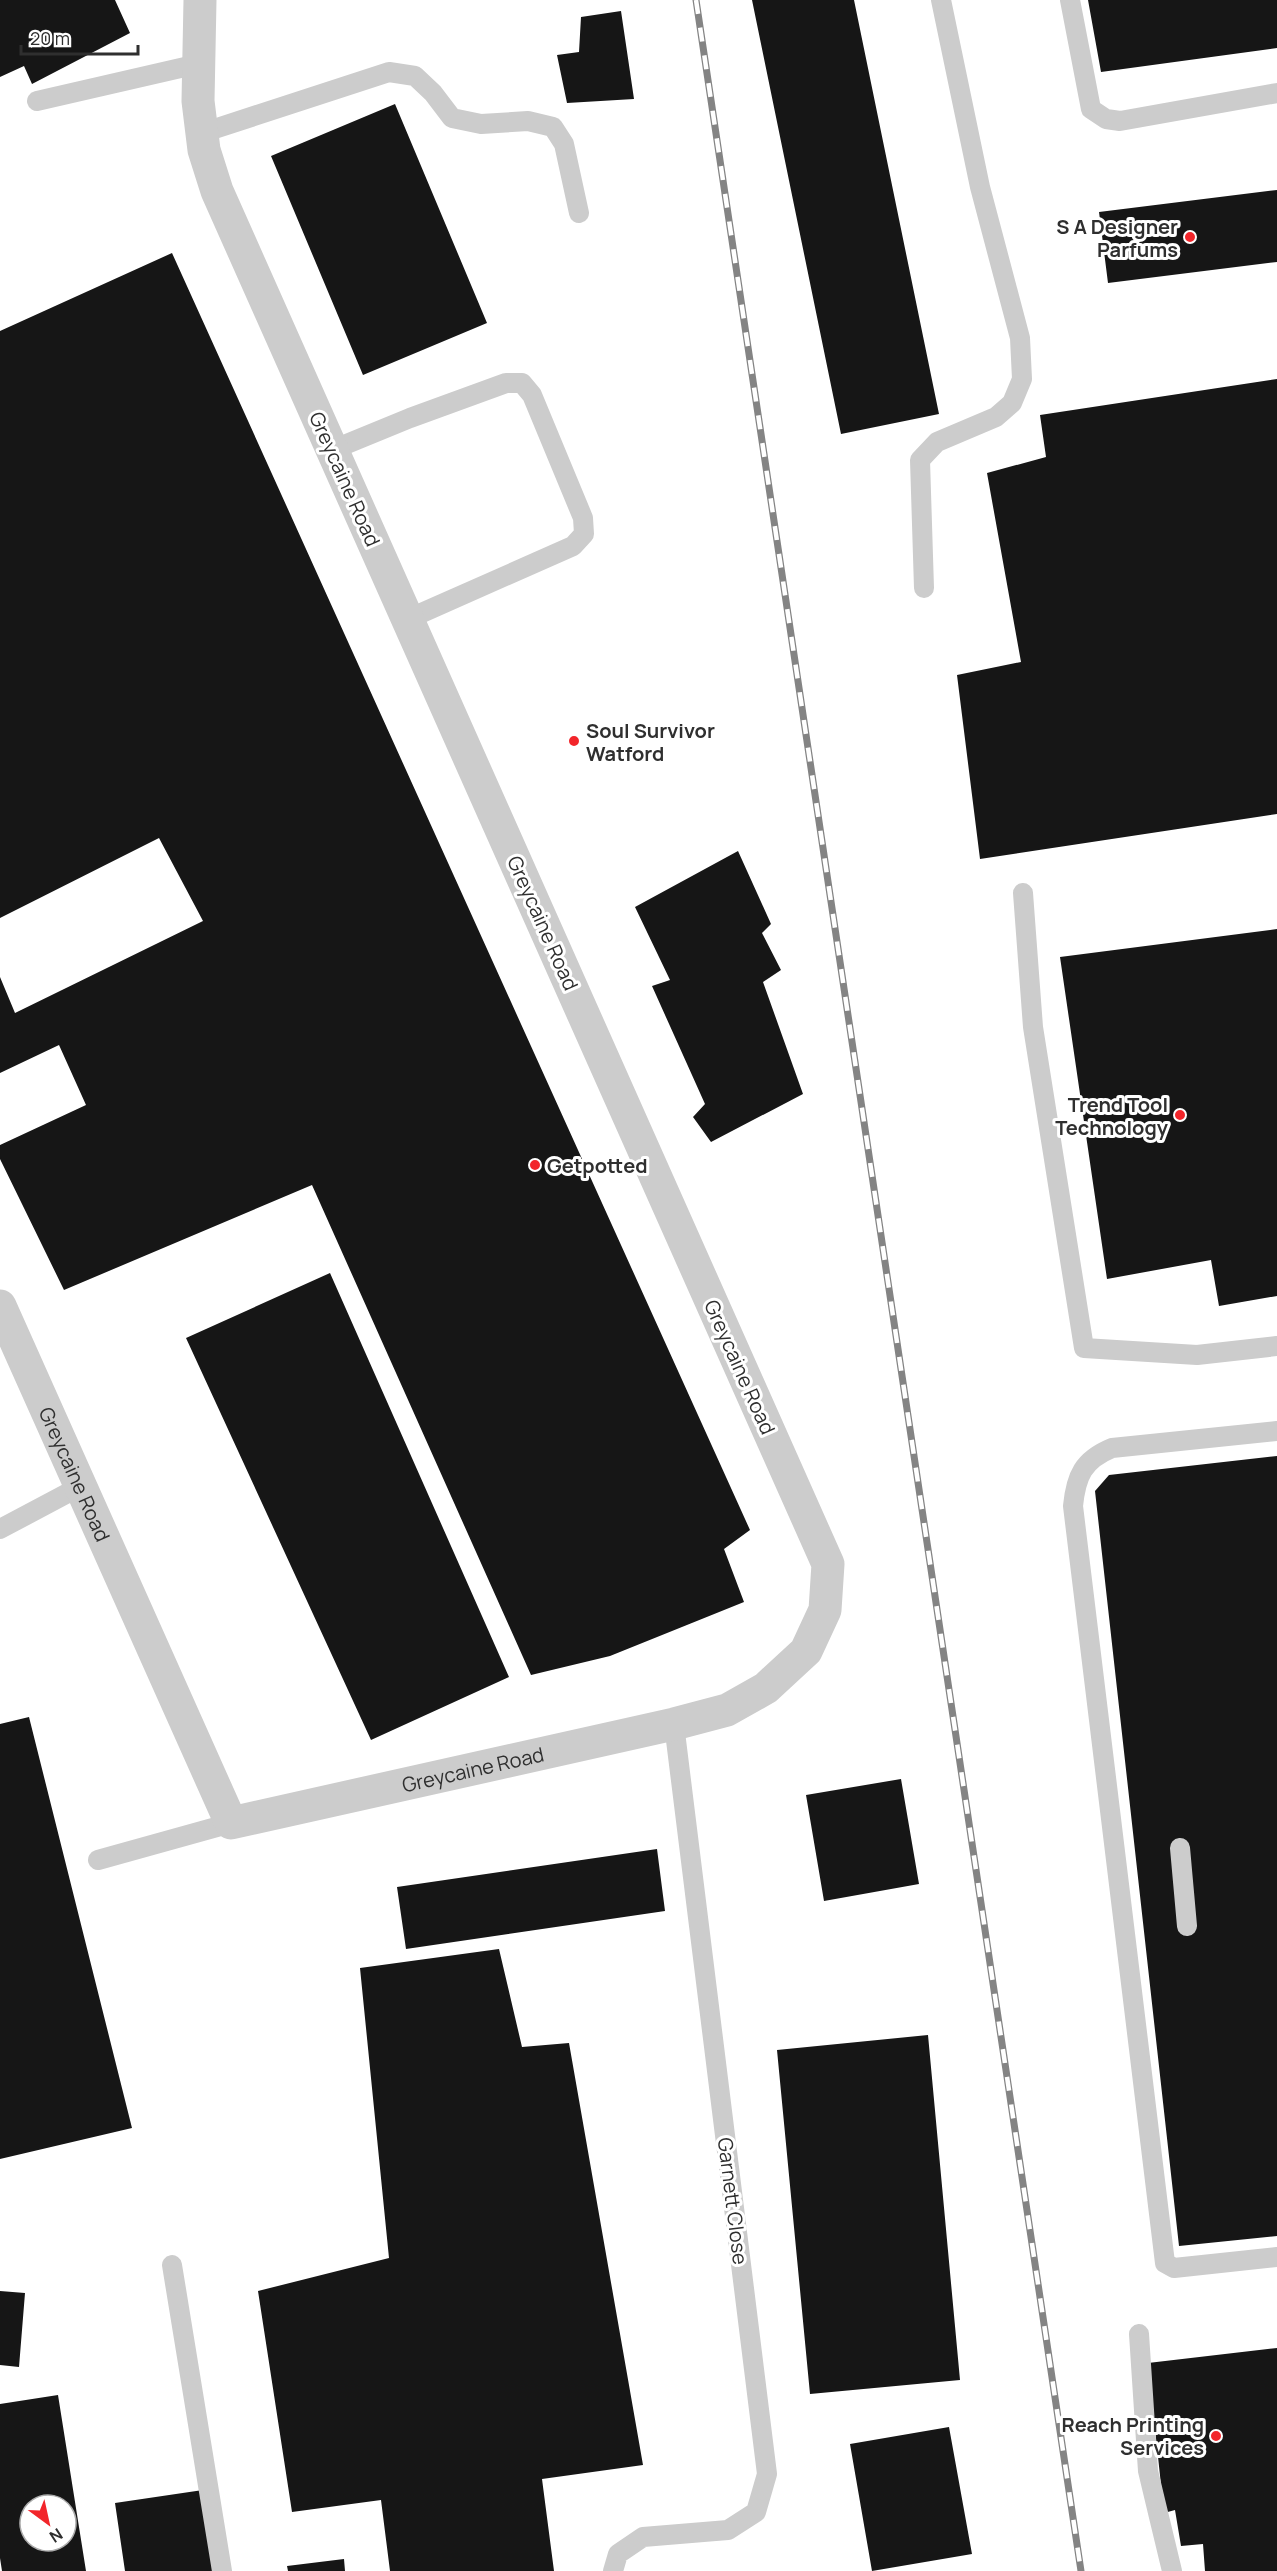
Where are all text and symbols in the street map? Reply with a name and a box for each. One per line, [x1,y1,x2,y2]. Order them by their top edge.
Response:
scale bar [21,18,138,56]
text: 20 m [30,26,70,50]
place label: S A Designer Parfums [1056,213,1178,263]
marker: S A Designer Parfums [1183,230,1197,244]
street label: Greycaine Road [303,408,387,550]
place label: Soul Survivor Watford [586,717,715,767]
marker: Soul Survivor Watford [567,734,581,748]
street label: Greycaine Road [501,852,585,994]
place label: Trend Tool Technology [1055,1091,1169,1141]
marker: Trend Tool Technology [1173,1108,1187,1122]
place label: Getpotted [547,1152,648,1179]
marker: Getpotted [528,1158,542,1172]
street label: Greycaine Road [698,1296,782,1438]
street label: Greycaine Road [33,1402,117,1546]
street label: Greycaine Road [399,1740,546,1798]
street label: Garnett Close [712,2136,754,2266]
place label: Reach Printing Services [1061,2411,1204,2461]
marker: Reach Printing Services [1209,2429,1223,2443]
north arrow [18,2493,78,2553]
text: N [45,2523,67,2548]

